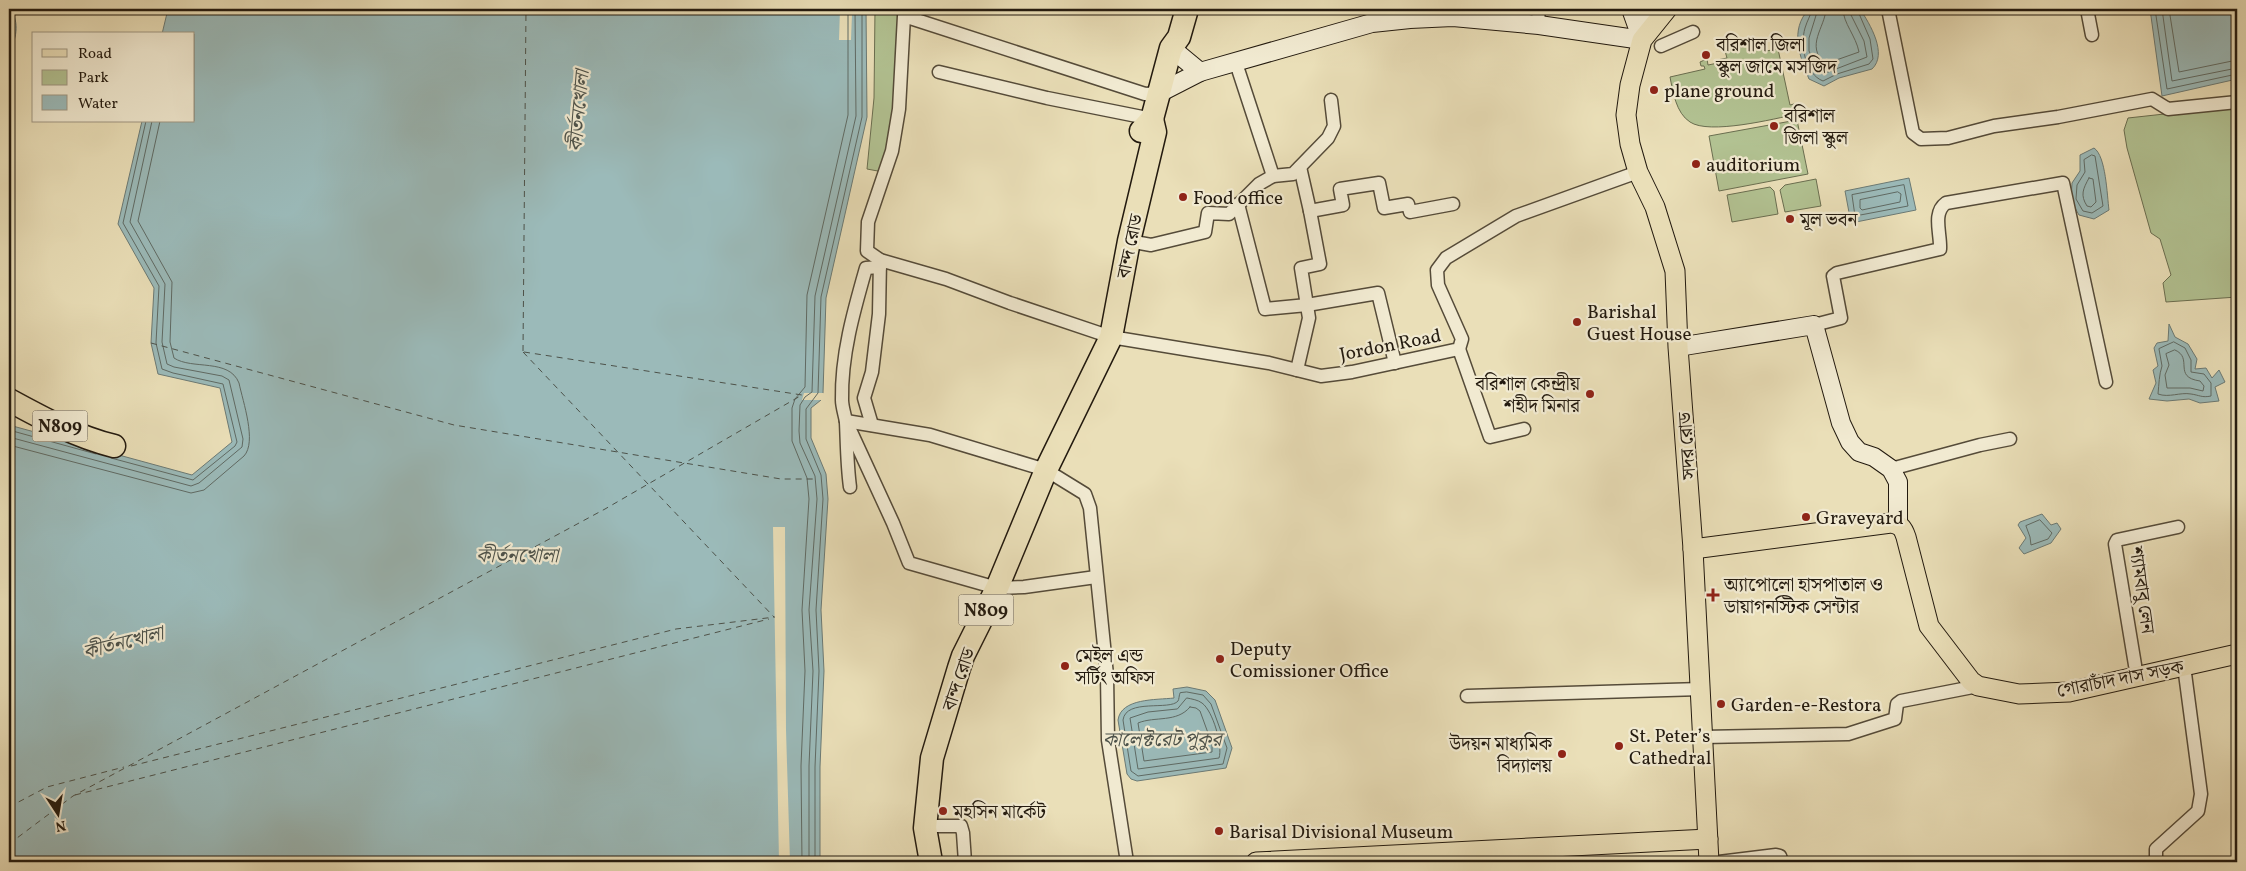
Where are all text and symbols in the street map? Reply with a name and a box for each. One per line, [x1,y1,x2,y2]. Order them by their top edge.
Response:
legend [32,32,195,122]
place label: বরিশাল জিলা স্কুল জামে মসজিদ [1715,33,1838,81]
text: Road [78,44,112,65]
marker: বরিশাল জিলা স্কুল জামে মসজিদ [1700,49,1712,61]
water label: কীর্তনখোলা [562,66,598,153]
text: Park [78,68,109,89]
place label: plane ground [1664,79,1775,105]
marker: plane ground [1648,84,1660,96]
text: Water [78,94,118,115]
place label: বরিশাল জিলা স্কুল [1783,104,1849,152]
marker: বরিশাল জিলা স্কুল [1768,120,1780,132]
place label: auditorium [1706,153,1801,179]
marker: auditorium [1690,158,1702,170]
place label: Food office [1193,186,1283,212]
marker: Food office [1177,191,1189,203]
place label: মূল ভবন [1799,208,1859,234]
street label: বান্দ রোড [1111,211,1151,282]
marker: মূল ভবন [1784,213,1796,225]
place label: Barishal Guest House [1587,300,1691,348]
marker: Barishal Guest House [1571,316,1583,328]
street label: Jordon Road [1337,323,1444,369]
place label: বরিশাল কেন্দ্রীয় শহীদ মিনার [1474,372,1581,420]
marker: বরিশাল কেন্দ্রীয় শহীদ মিনার [1584,388,1596,400]
street label: সদর রোড [1673,410,1703,481]
road number: N809 [32,411,88,442]
place label: Graveyard [1816,506,1904,532]
marker: Graveyard [1800,511,1812,523]
water label: কীর্তনখোলা [476,543,561,571]
street label: শ্যামবাবু লেন [2122,544,2160,637]
place label: অ্যাপোলো হাসপাতাল ও ডায়াগনস্টিক সেন্টার [1723,573,1883,621]
marker: অ্যাপোলো হাসপাতাল ও ডায়াগনস্টিক সেন্টার [1706,588,1720,602]
road number: N809 [958,594,1014,626]
water label: কীর্তনখোলা [80,620,170,667]
place label: Deputy Comissioner Office [1230,637,1389,685]
street label: বান্দ রোড [937,644,983,716]
place label: মেইল এন্ড সর্টিং অফিস [1074,644,1156,692]
marker: Deputy Comissioner Office [1214,653,1226,665]
street label: গোরাচাঁদ দাস সড়ক [2055,655,2187,705]
marker: মেইল এন্ড সর্টিং অফিস [1059,660,1071,672]
place label: Garden-e-Restora [1731,693,1882,719]
marker: Garden-e-Restora [1715,698,1727,710]
place label: St. Peter’s Cathedral [1629,724,1712,772]
water label: কালেক্টরেট পুকুর [1103,727,1225,755]
place label: উদয়ন মাধ্যমিক বিদ্যালয় [1448,732,1553,780]
marker: St. Peter’s Cathedral [1613,740,1625,752]
marker: উদয়ন মাধ্যমিক বিদ্যালয় [1556,748,1568,760]
north arrow [32,788,82,838]
place label: মহসিন মার্কেট [952,800,1047,826]
marker: মহসিন মার্কেট [937,805,949,817]
text: N [53,815,67,836]
place label: Barisal Divisional Museum [1229,820,1454,846]
marker: Barisal Divisional Museum [1213,825,1225,837]

